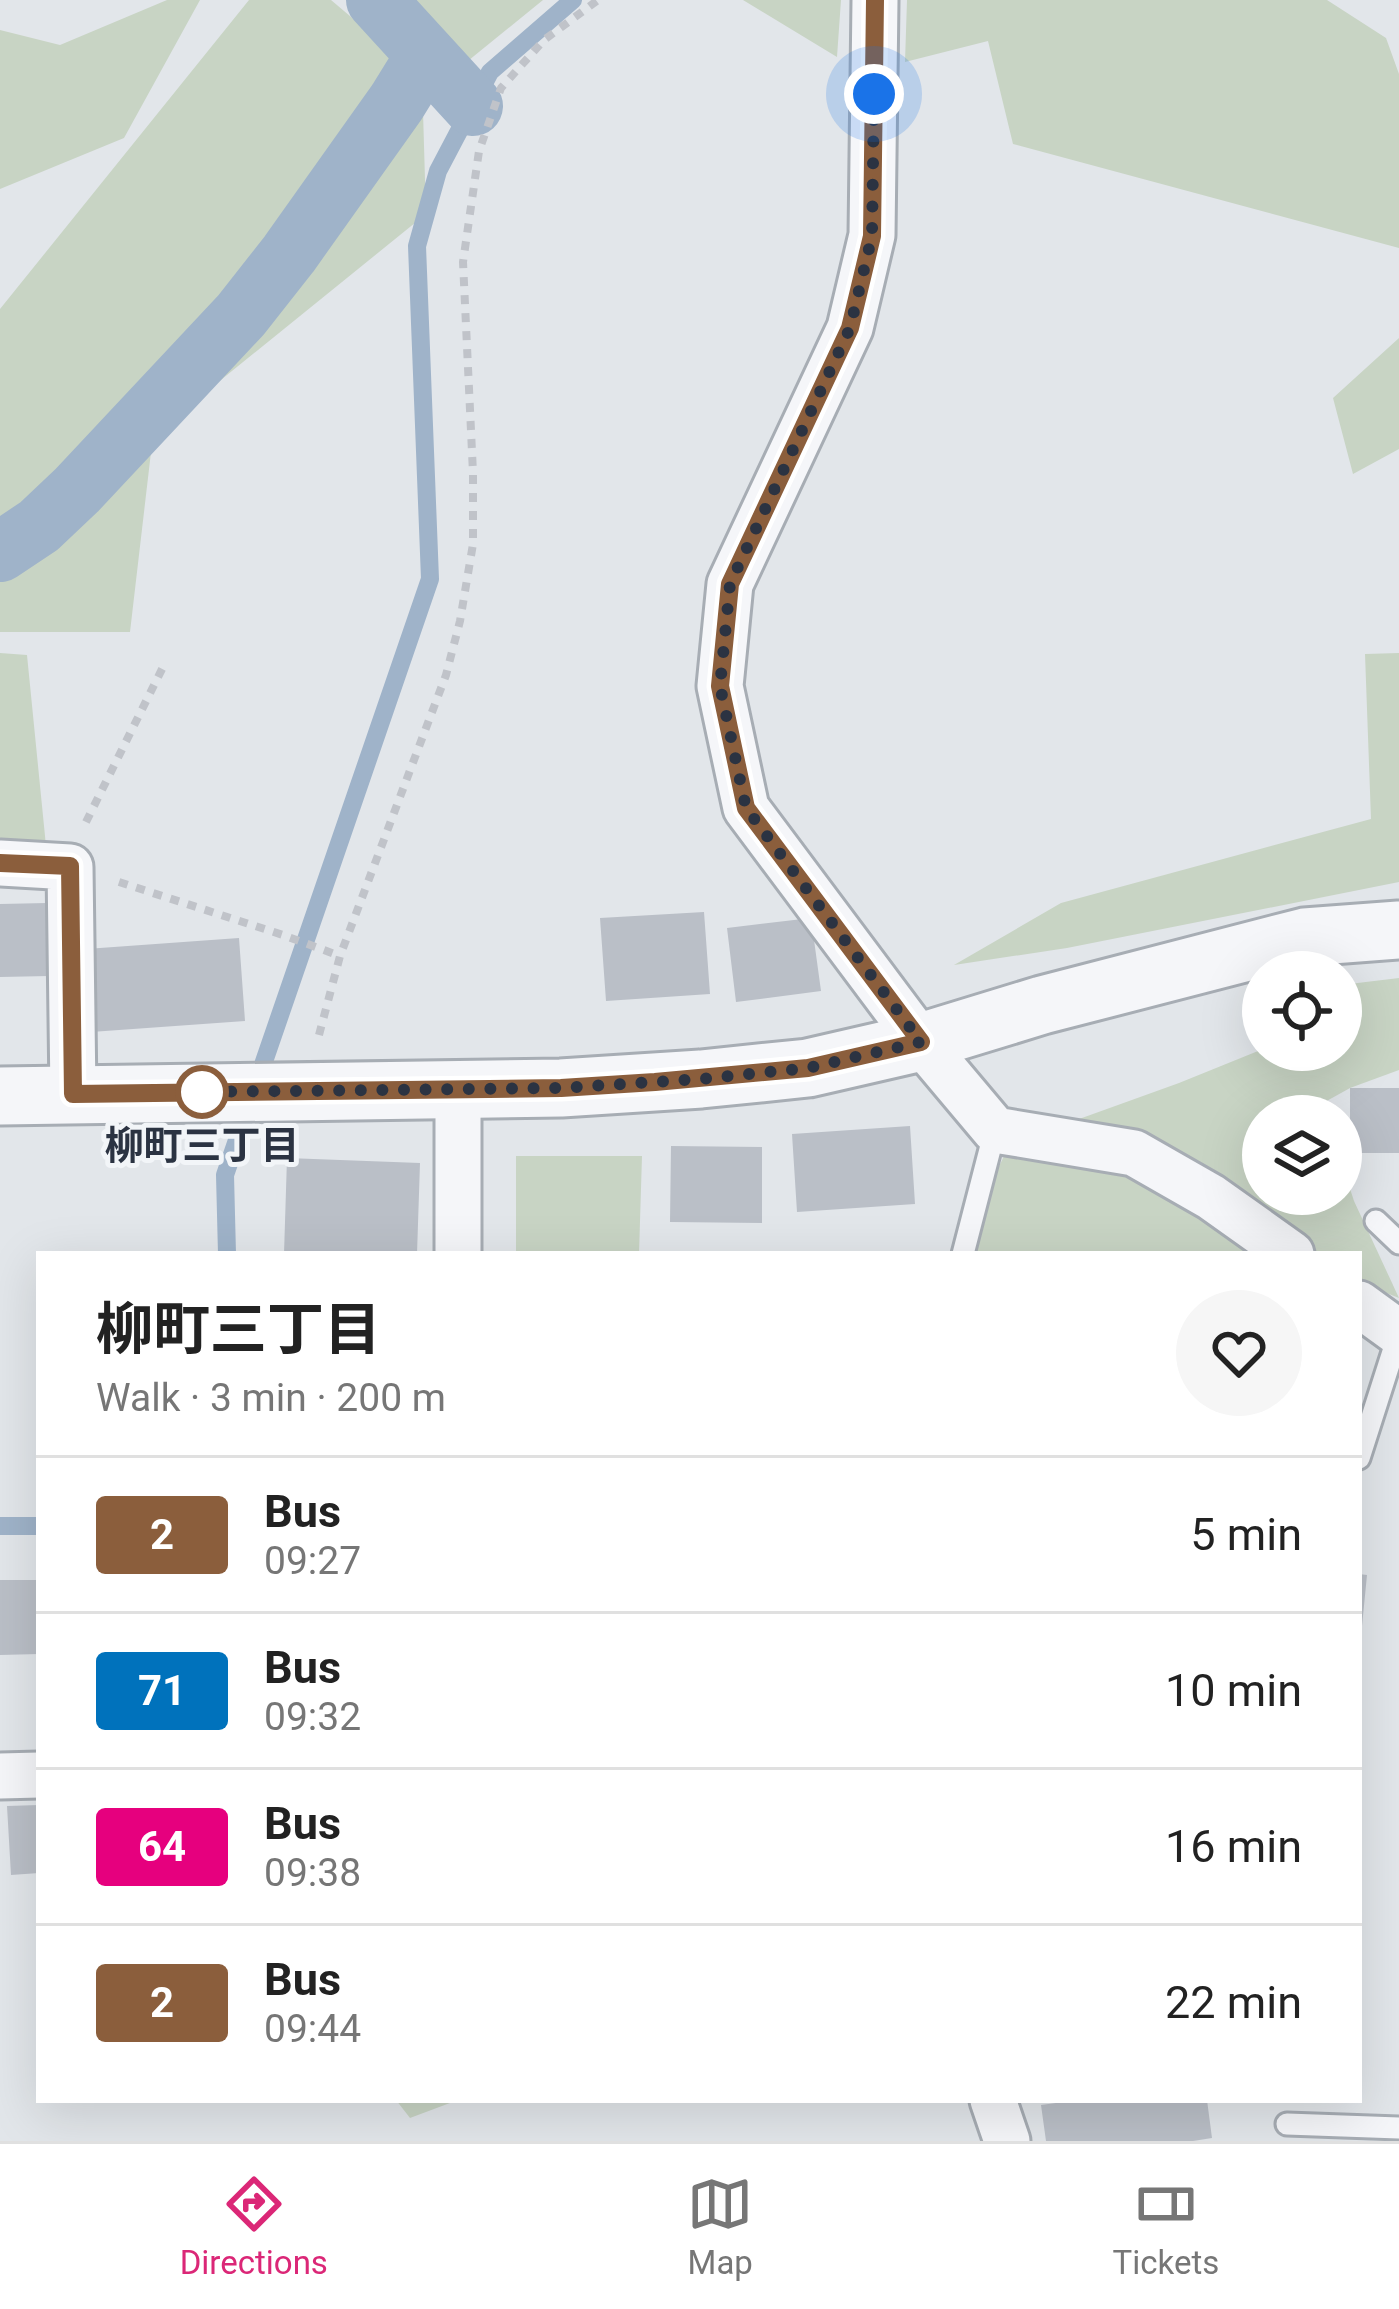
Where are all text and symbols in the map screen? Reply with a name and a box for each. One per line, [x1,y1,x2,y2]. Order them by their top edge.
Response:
your location [844,64,904,124]
map controls [1242,951,1362,1215]
button: locate [1242,951,1362,1071]
marker: 柳町三丁目 [177,1067,227,1117]
button: layers [1242,1095,1362,1215]
place label: 柳町三丁目 [104,1123,300,1169]
button: heart [1176,1290,1302,1416]
text: 柳町三丁目 [96,1296,381,1363]
text: Walk · 3 min · 200 m [96,1375,446,1421]
text: Bus [264,1485,341,1538]
text: 5 min [1190,1508,1302,1561]
text: 2 [150,1510,174,1559]
text: 09:27 [264,1538,361,1584]
text: Bus [264,1641,341,1694]
text: 10 min [1165,1664,1302,1717]
text: 71 [138,1666,186,1715]
text: 09:32 [264,1694,361,1740]
text: Bus [264,1797,341,1850]
text: 16 min [1165,1820,1302,1873]
text: 64 [138,1822,186,1871]
text: 09:38 [264,1850,361,1896]
text: Bus [264,1953,341,2006]
text: 22 min [1165,1976,1302,2029]
text: 2 [150,1978,174,2027]
text: 09:44 [264,2006,361,2052]
tab: Directions [180,2171,328,2282]
tab: Map [687,2171,753,2282]
tab: Tickets [1113,2171,1219,2282]

